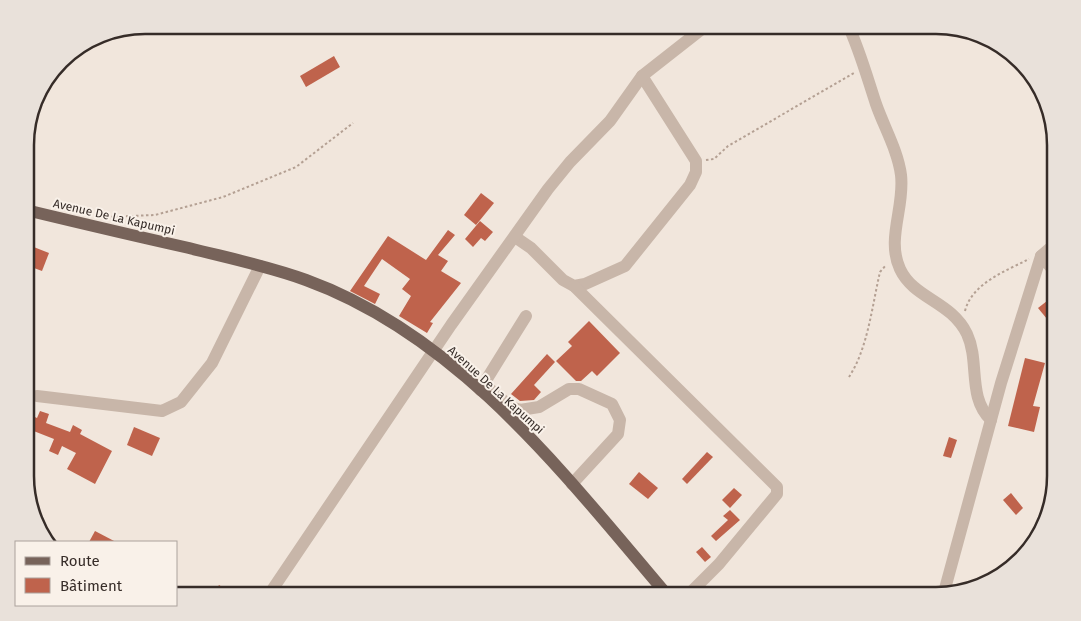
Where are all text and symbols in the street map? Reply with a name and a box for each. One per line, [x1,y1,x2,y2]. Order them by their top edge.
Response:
street label: Avenue De La Kapumpi [52,196,176,238]
street label: Avenue De La Kapumpi [445,343,547,437]
legend [15,541,178,606]
text: Route [60,552,100,570]
text: Bâtiment [60,577,123,595]

